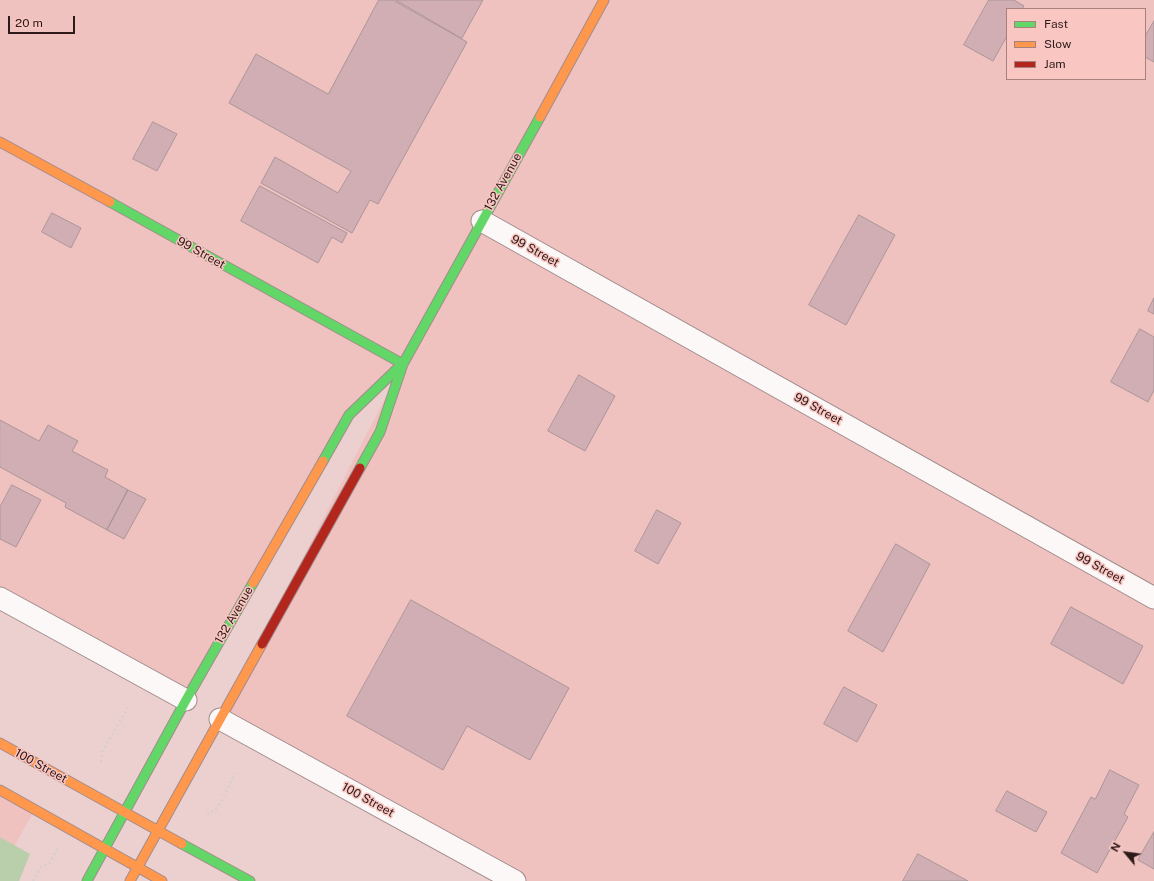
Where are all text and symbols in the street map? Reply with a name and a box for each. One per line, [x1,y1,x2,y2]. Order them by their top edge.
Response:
scale bar [10,8,77,34]
legend [1006,8,1146,80]
text: 20 m [15,16,43,30]
text: Fast [1044,17,1068,31]
text: Slow [1044,37,1071,51]
text: Jam [1044,57,1066,71]
street label: 132 Avenue [481,151,525,213]
street label: 99 Street [508,232,562,270]
street label: 99 Street [174,234,228,272]
street label: 99 Street [791,390,845,428]
street label: 99 Street [1073,549,1127,587]
street label: 132 Avenue [212,584,256,646]
street label: 100 Street [12,746,70,786]
street label: 100 Street [339,780,397,820]
north arrow [1106,833,1146,873]
text: N [1108,841,1123,854]

